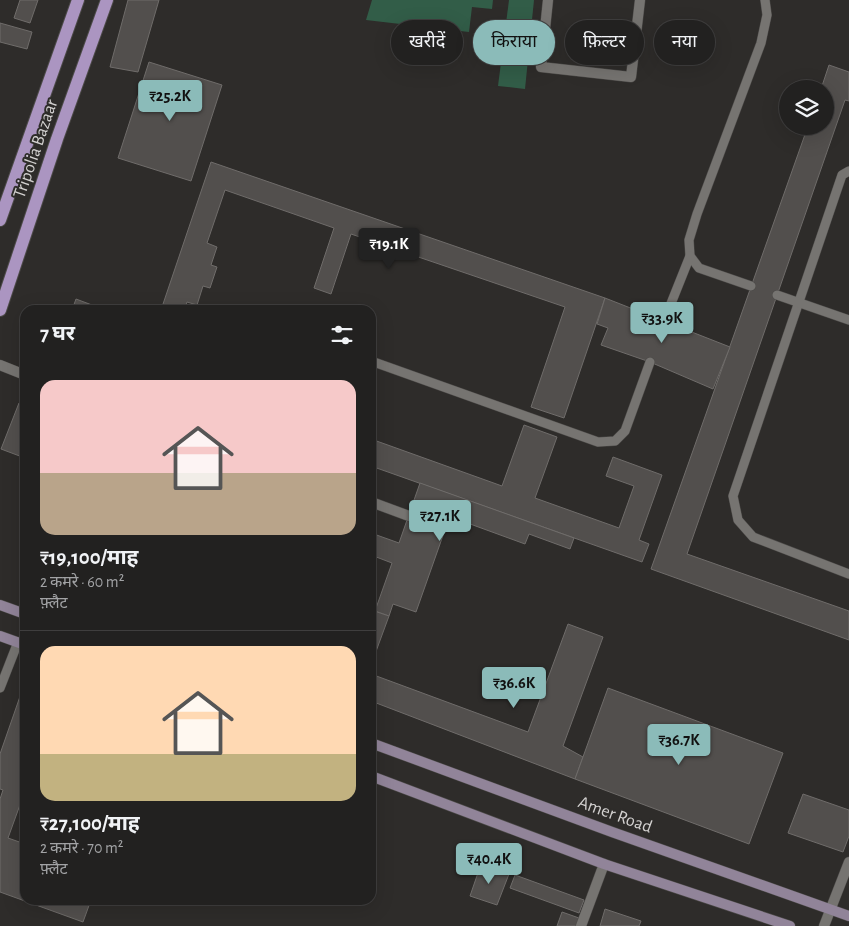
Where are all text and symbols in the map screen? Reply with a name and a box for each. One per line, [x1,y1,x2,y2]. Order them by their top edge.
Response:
chip: खरीदें [391,20,463,65]
chip: किराया [473,20,555,65]
chip: फ़िल्टर [565,20,644,65]
chip: नया [654,20,715,65]
pin: ₹25.2K [129,80,211,122]
map controls [779,80,834,135]
button: layers [779,80,834,135]
text: ₹25.2K [149,88,191,104]
street label: Tripolia Bazaar [11,97,61,201]
pin: ₹19.1K [348,228,430,270]
text: ₹19.1K [370,236,408,252]
pin: ₹33.9K [621,302,703,344]
text: ₹33.9K [641,310,683,326]
icon: filters [328,321,356,349]
text: 7 घर [40,323,75,344]
icon: home [153,413,243,503]
pin: ₹27.1K [399,500,481,542]
text: ₹27.1K [420,508,460,524]
text: ₹19,100/माह [40,547,138,568]
text: 2 कमरे · 60 m² [40,574,124,590]
text: फ़्लैट [40,595,68,611]
pin: ₹36.6K [473,666,555,709]
text: ₹36.6K [493,675,535,691]
icon: home [153,678,243,768]
pin: ₹36.7K [638,724,720,766]
text: ₹36.7K [658,732,700,748]
street label: Amer Road [576,793,654,837]
text: ₹27,100/माह [40,813,140,834]
text: 2 कमरे · 70 m² [40,840,123,856]
pin: ₹40.4K [448,842,530,885]
text: ₹40.4K [467,851,511,867]
text: फ़्लैट [40,861,68,877]

